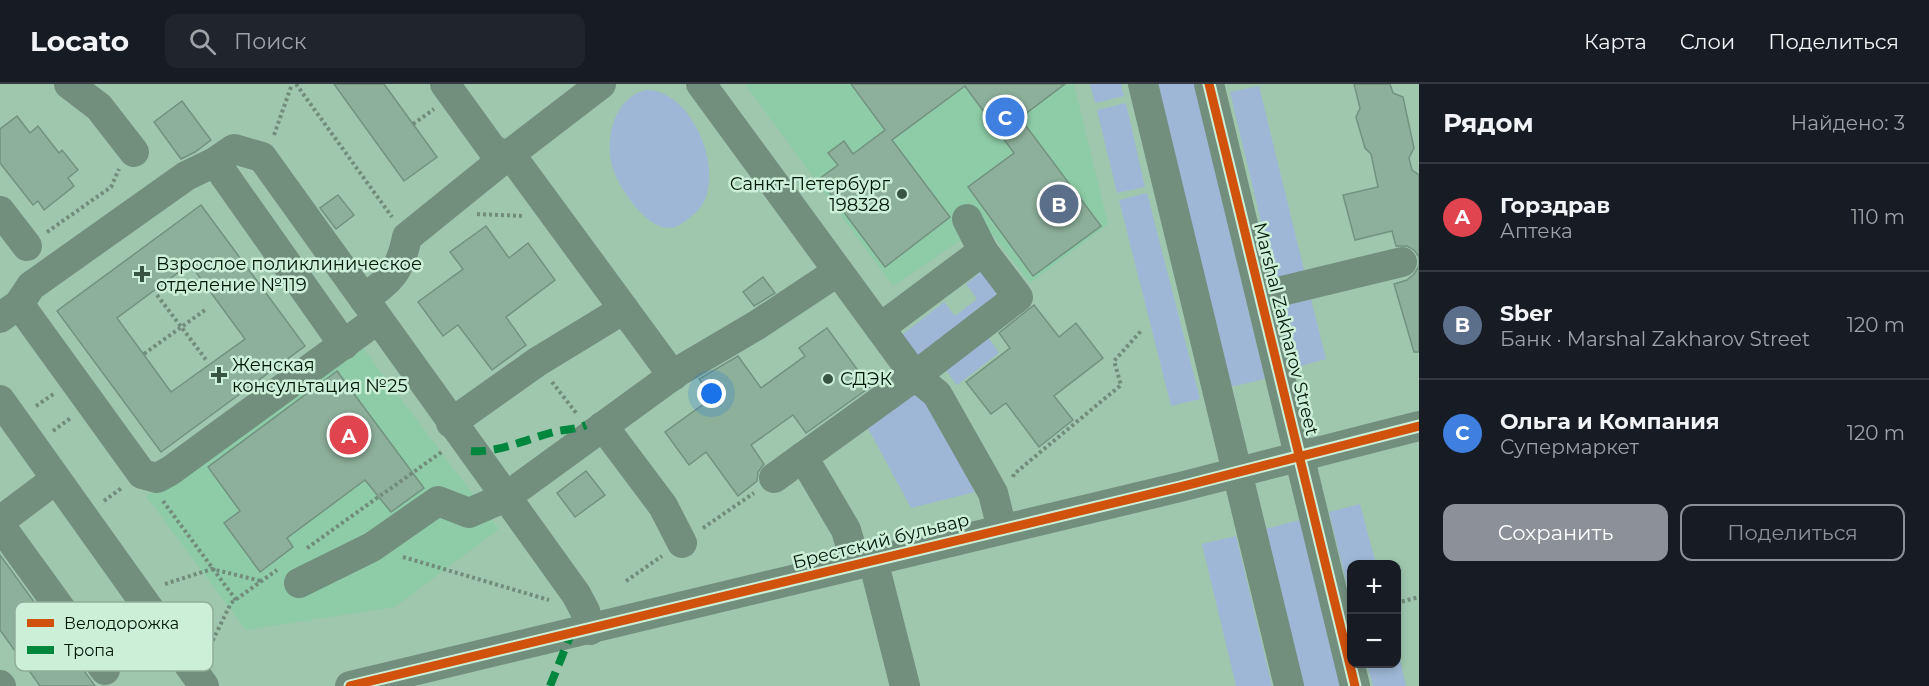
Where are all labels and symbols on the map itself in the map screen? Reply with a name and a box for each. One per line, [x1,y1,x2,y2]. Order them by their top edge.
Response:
pin: C [986,94,1024,140]
place label: Санкт-Петербург 198328 [730,173,890,216]
pin: B [1040,182,1078,226]
marker: Санкт-Петербург 198328 [895,187,909,201]
street label: Marshal Zakharov Street [1249,220,1323,438]
place label: Взрослое поликлиническое отделение №119 [156,253,422,296]
marker: Взрослое поликлиническое отделение №119 [133,265,151,283]
place label: Женская консультация №25 [232,354,408,397]
marker: Женская консультация №25 [210,366,228,384]
place label: СДЭК [840,368,893,390]
marker: СДЭК [821,372,835,386]
your location [697,379,726,408]
pin: A [330,412,368,458]
street label: Брестский бульвар [790,508,972,574]
legend [15,602,213,671]
text: Велодорожка [64,614,179,633]
text: Тропа [64,641,114,660]

